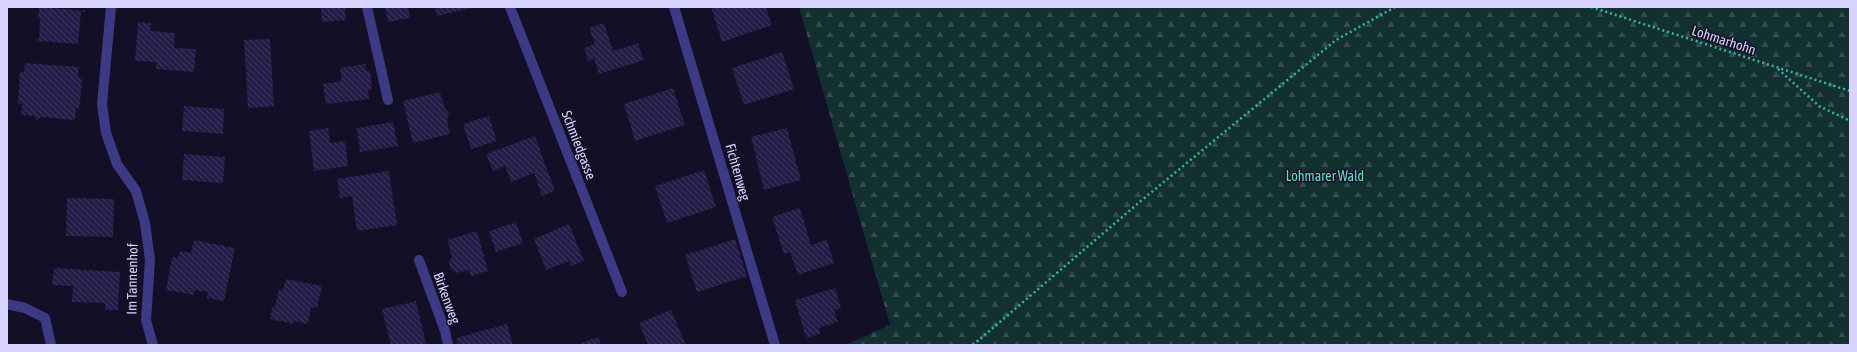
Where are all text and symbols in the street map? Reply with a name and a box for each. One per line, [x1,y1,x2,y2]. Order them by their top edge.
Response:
street label: Lohmarhohn [1690,22,1758,58]
street label: Schmiedgasse [559,108,599,182]
street label: Fichtenweg [722,142,754,202]
park label: Lohmarer Wald [1286,168,1364,184]
street label: Im Tannenhof [123,243,141,315]
street label: Birkenweg [430,270,464,326]

